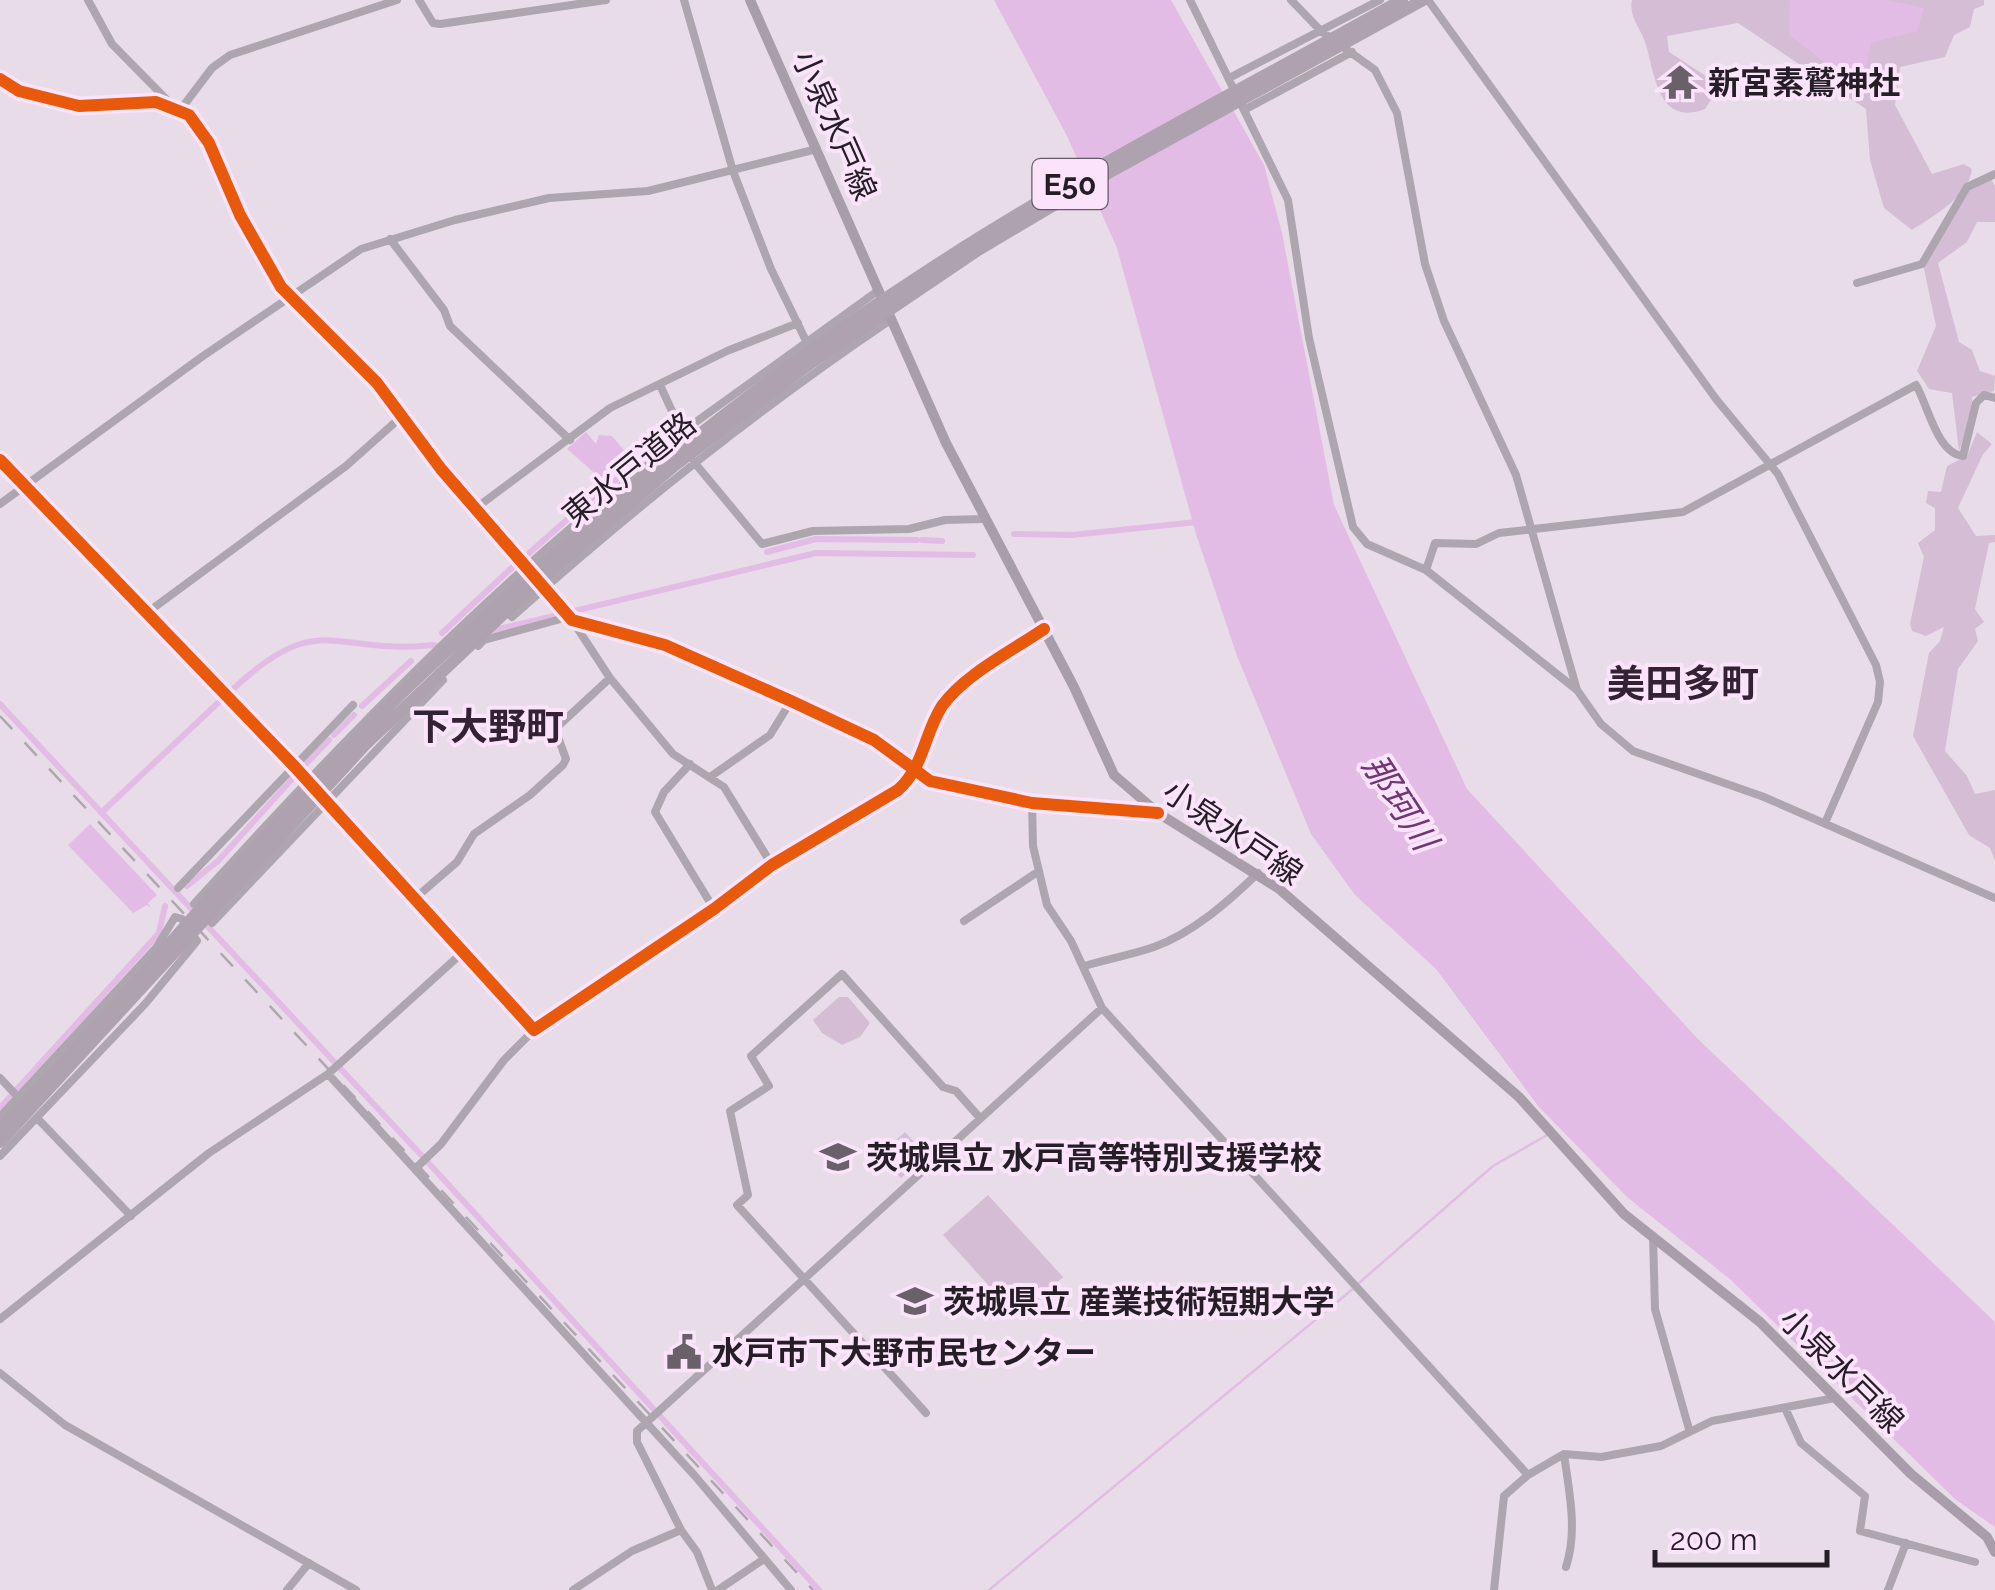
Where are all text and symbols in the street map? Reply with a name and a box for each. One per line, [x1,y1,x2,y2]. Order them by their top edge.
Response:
street label: 小泉水戸線 [786,44,884,206]
temple icon: 新宮素鷲神社 [1661,63,1699,101]
place label: 新宮素鷲神社 [1708,64,1900,101]
road number: E50 [1032,159,1108,209]
street label: 東水戸道路 [555,404,703,534]
district label: 美田多町 [1607,661,1759,706]
district label: 下大野町 [412,704,564,749]
water label: 那珂川 [1354,747,1448,861]
street label: 小泉水戸線 [1156,772,1310,892]
school or university icon: 茨城県立 水戸高等特別支援学校 [819,1138,857,1176]
place label: 茨城県立 水戸高等特別支援学校 [866,1139,1322,1176]
school or university icon: 茨城県立 産業技術短期大学 [896,1282,934,1320]
place label: 茨城県立 産業技術短期大学 [943,1283,1335,1320]
street label: 小泉水戸線 [1772,1300,1912,1440]
public building icon: 水戸市下大野市民センター [665,1333,703,1371]
place label: 水戸市下大野市民センター [712,1334,1096,1371]
scale bar [1655,1505,1828,1567]
text: 200 m [1670,1522,1758,1557]

